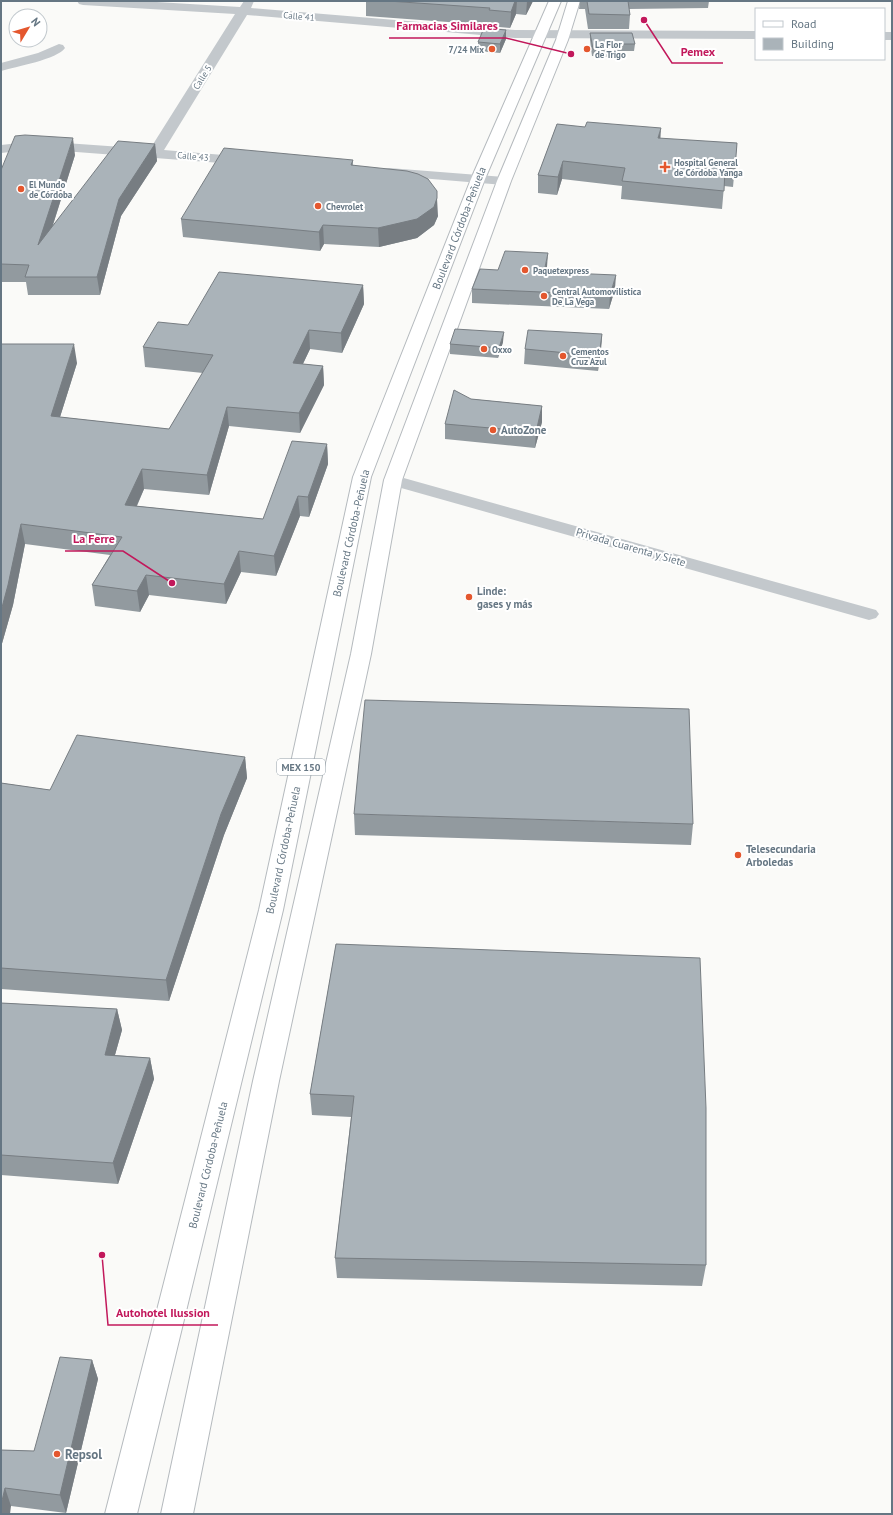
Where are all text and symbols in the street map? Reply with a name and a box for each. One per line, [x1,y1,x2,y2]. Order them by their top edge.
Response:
north arrow [8,8,48,48]
legend [755,8,885,60]
street label: Calle 41 [283,9,315,23]
callout: Farmacias Similares [389,14,506,38]
text: N [28,15,44,29]
text: Road [791,16,816,31]
text: Farmacias Similares [396,18,498,33]
text: Building [791,36,834,51]
place label: La Flor de Trigo [595,39,626,60]
callout: Pemex [672,39,723,63]
place label: 7/24 Mix [448,44,484,55]
marker: 7/24 Mix [487,44,497,54]
marker: La Flor de Trigo [582,44,592,54]
text: Pemex [681,44,716,59]
street label: Calle 5 [190,63,214,91]
street label: Calle 43 [177,149,209,163]
place label: Hospital General de Córdoba Yanga [674,157,743,178]
marker: Hospital General de Córdoba Yanga [659,161,671,173]
street label: Boulevard Córdoba-Peñuela [429,165,489,291]
place label: El Mundo de Córdoba [29,179,73,200]
marker: El Mundo de Córdoba [16,184,26,194]
marker: Chevrolet [313,201,323,211]
place label: Chevrolet [326,201,364,212]
marker: Paquetexpress [520,265,530,275]
place label: Paquetexpress [533,265,589,276]
place label: Central Automovilística De La Vega [552,286,642,307]
marker: Central Automovilística De La Vega [539,291,549,301]
marker: Oxxo [479,344,489,354]
place label: Oxxo [492,344,512,355]
place label: Cementos Cruz Azul [571,346,609,367]
marker: Cementos Cruz Azul [558,351,568,361]
place label: AutoZone [501,423,547,437]
marker: AutoZone [488,425,498,435]
street label: Boulevard Córdoba-Peñuela [330,468,372,598]
street label: Privada Cuarenta y Siete [574,525,688,569]
callout: La Ferre [65,527,123,551]
text: La Ferre [73,531,115,546]
place label: Linde: gases y más [477,584,533,611]
marker: Linde: gases y más [464,592,474,602]
road number: MEX 150 [277,759,325,775]
street label: Boulevard Córdoba-Peñuela [263,785,303,915]
place label: Telesecundaria Arboledas [746,842,816,869]
marker: Telesecundaria Arboledas [733,850,743,860]
street label: Boulevard Córdoba-Peñuela [185,1100,231,1230]
callout: Autohotel Ilussion [108,1301,218,1325]
text: Autohotel Ilussion [116,1305,210,1320]
place label: Repsol [65,1446,102,1463]
marker: Repsol [52,1449,62,1459]

